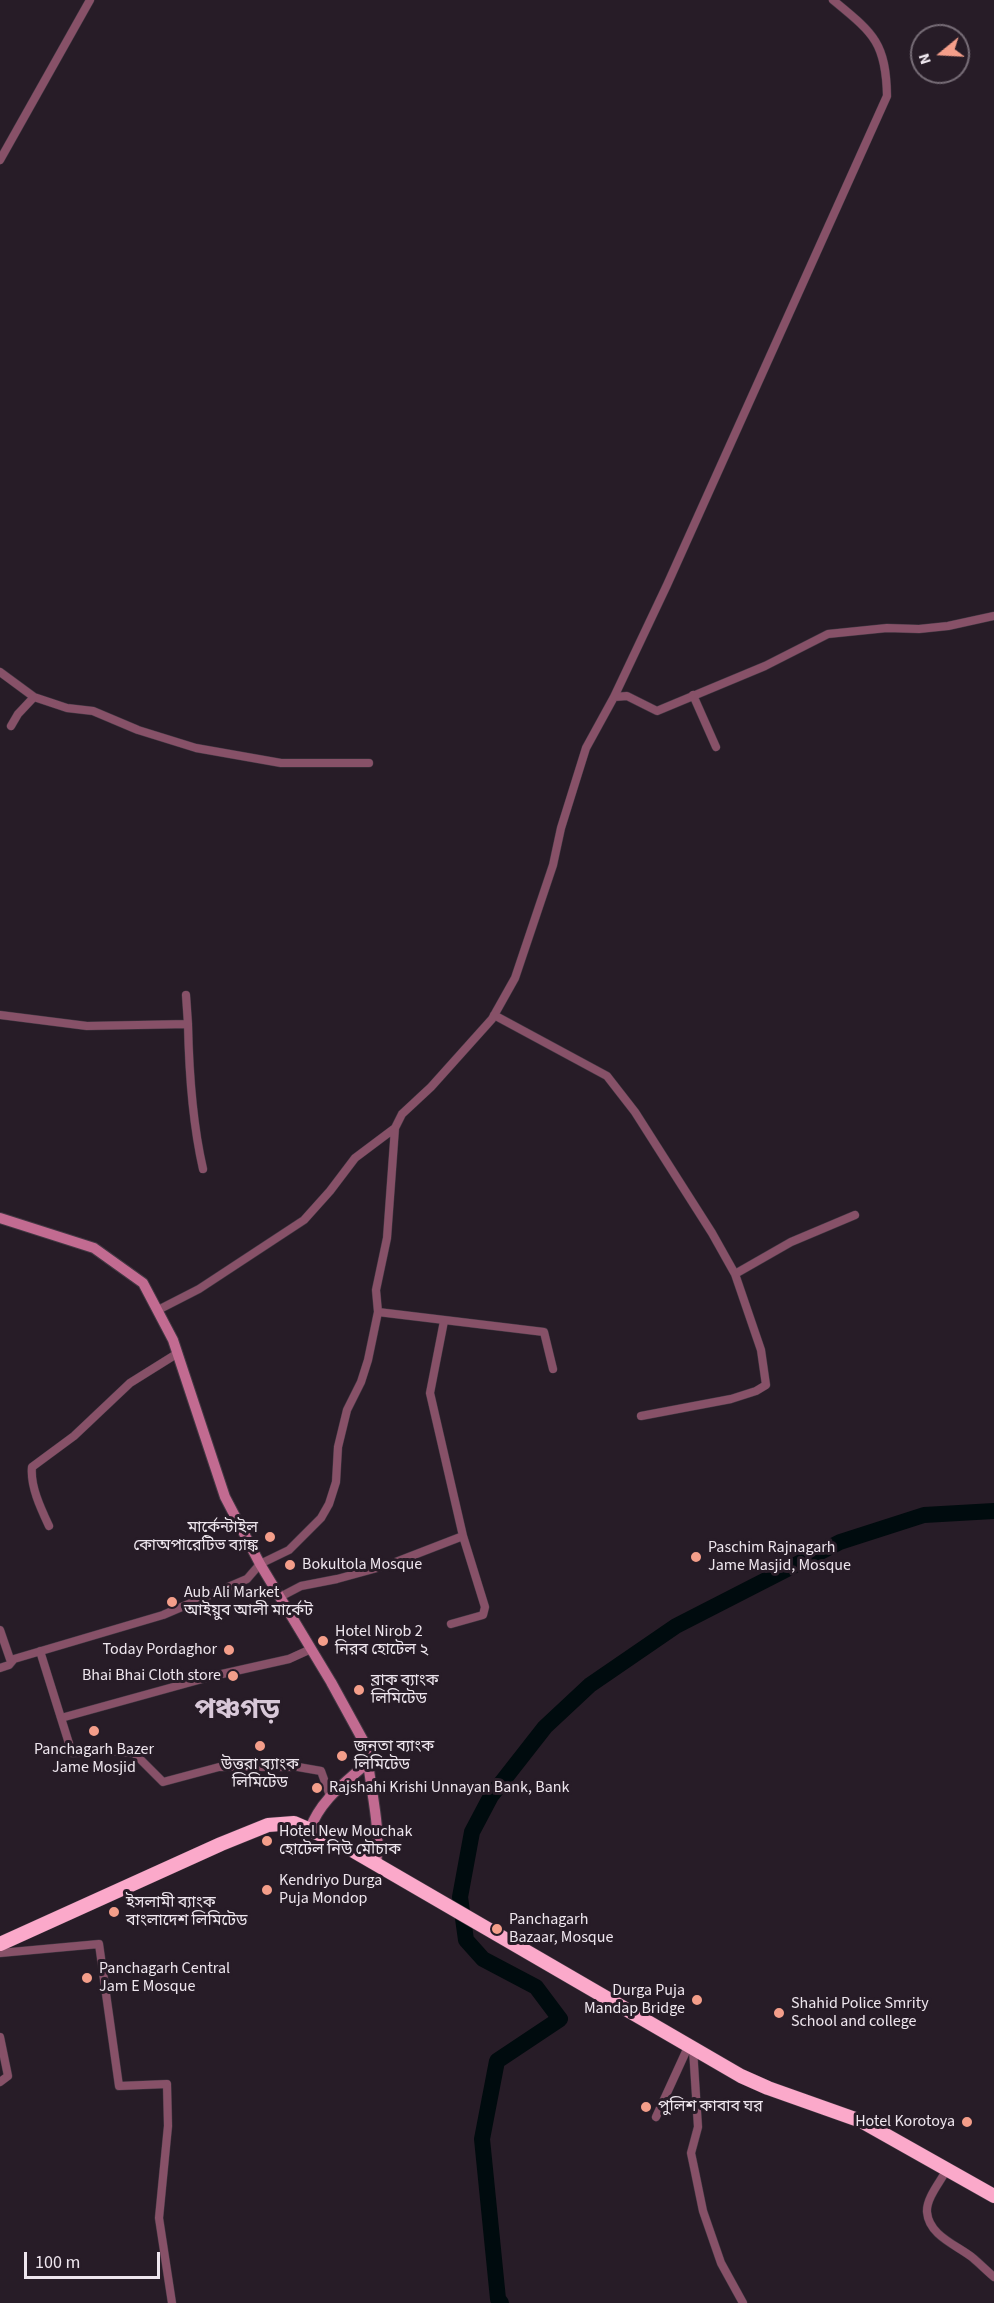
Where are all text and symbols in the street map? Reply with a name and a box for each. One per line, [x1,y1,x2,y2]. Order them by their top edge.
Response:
north arrow [910,24,970,84]
text: N [913,50,937,67]
place label: মার্কেন্টাইল কোঅপারেটিভ ব্যাঙ্ক [133,1518,258,1556]
marker: মার্কেন্টাইল কোঅপারেটিভ ব্যাঙ্ক [263,1530,277,1544]
place label: Paschim Rajnagarh Jame Masjid, Mosque [708,1538,851,1576]
marker: Paschim Rajnagarh Jame Masjid, Mosque [689,1550,703,1564]
place label: Bokultola Mosque [302,1555,422,1575]
marker: Bokultola Mosque [283,1558,297,1572]
place label: Aub Ali Market আইয়ুব আলী মার্কেট [184,1583,313,1621]
marker: Aub Ali Market আইয়ুব আলী মার্কেট [165,1595,179,1609]
place label: Hotel Nirob 2 নিরব হোটেল ২ [335,1622,429,1660]
marker: Hotel Nirob 2 নিরব হোটেল ২ [316,1634,330,1648]
place label: Today Pordaghor [103,1640,217,1660]
marker: Today Pordaghor [222,1643,236,1657]
place label: Bhai Bhai Cloth store [82,1666,221,1686]
marker: Bhai Bhai Cloth store [226,1669,240,1683]
place label: ব্রাক ব্যাংক লিমিটেড [371,1671,439,1709]
marker: ব্রাক ব্যাংক লিমিটেড [352,1683,366,1697]
district label: পঞ্চগড় [194,1695,280,1729]
marker: Panchagarh Bazer Jame Mosjid [87,1724,101,1738]
place label: জনতা ব্যাংক লিমিটেড [354,1737,434,1775]
marker: উত্তরা ব্যাংক লিমিটেড [253,1739,267,1753]
place label: Panchagarh Bazer Jame Mosjid [34,1740,154,1778]
marker: জনতা ব্যাংক লিমিটেড [335,1749,349,1763]
place label: উত্তরা ব্যাংক লিমিটেড [221,1755,299,1793]
place label: Rajshahi Krishi Unnayan Bank, Bank [329,1778,569,1798]
marker: Rajshahi Krishi Unnayan Bank, Bank [310,1781,324,1795]
place label: Hotel New Mouchak হোটেল নিউ মৌচাক [279,1822,412,1860]
marker: Hotel New Mouchak হোটেল নিউ মৌচাক [260,1834,274,1848]
place label: Kendriyo Durga Puja Mondop [279,1871,382,1909]
marker: Kendriyo Durga Puja Mondop [260,1883,274,1897]
place label: ইসলামী ব্যাংক বাংলাদেশ লিমিটেড [126,1893,247,1931]
marker: ইসলামী ব্যাংক বাংলাদেশ লিমিটেড [107,1905,121,1919]
place label: Panchagarh Bazaar, Mosque [509,1910,613,1948]
marker: Panchagarh Bazaar, Mosque [490,1922,504,1936]
place label: Panchagarh Central Jam E Mosque [99,1959,230,1997]
marker: Panchagarh Central Jam E Mosque [80,1971,94,1985]
place label: Durga Puja Mandap Bridge [584,1981,685,2019]
marker: Durga Puja Mandap Bridge [690,1993,704,2007]
place label: Shahid Police Smrity School and college [791,1994,929,2032]
marker: Shahid Police Smrity School and college [772,2006,786,2020]
place label: পুলিশ কাবাব ঘর [658,2097,763,2117]
marker: পুলিশ কাবাব ঘর [639,2100,653,2114]
place label: Hotel Korotoya [855,2112,955,2132]
marker: Hotel Korotoya [960,2115,974,2129]
scale bar [27,2240,164,2278]
text: 100 m [35,2250,80,2275]

